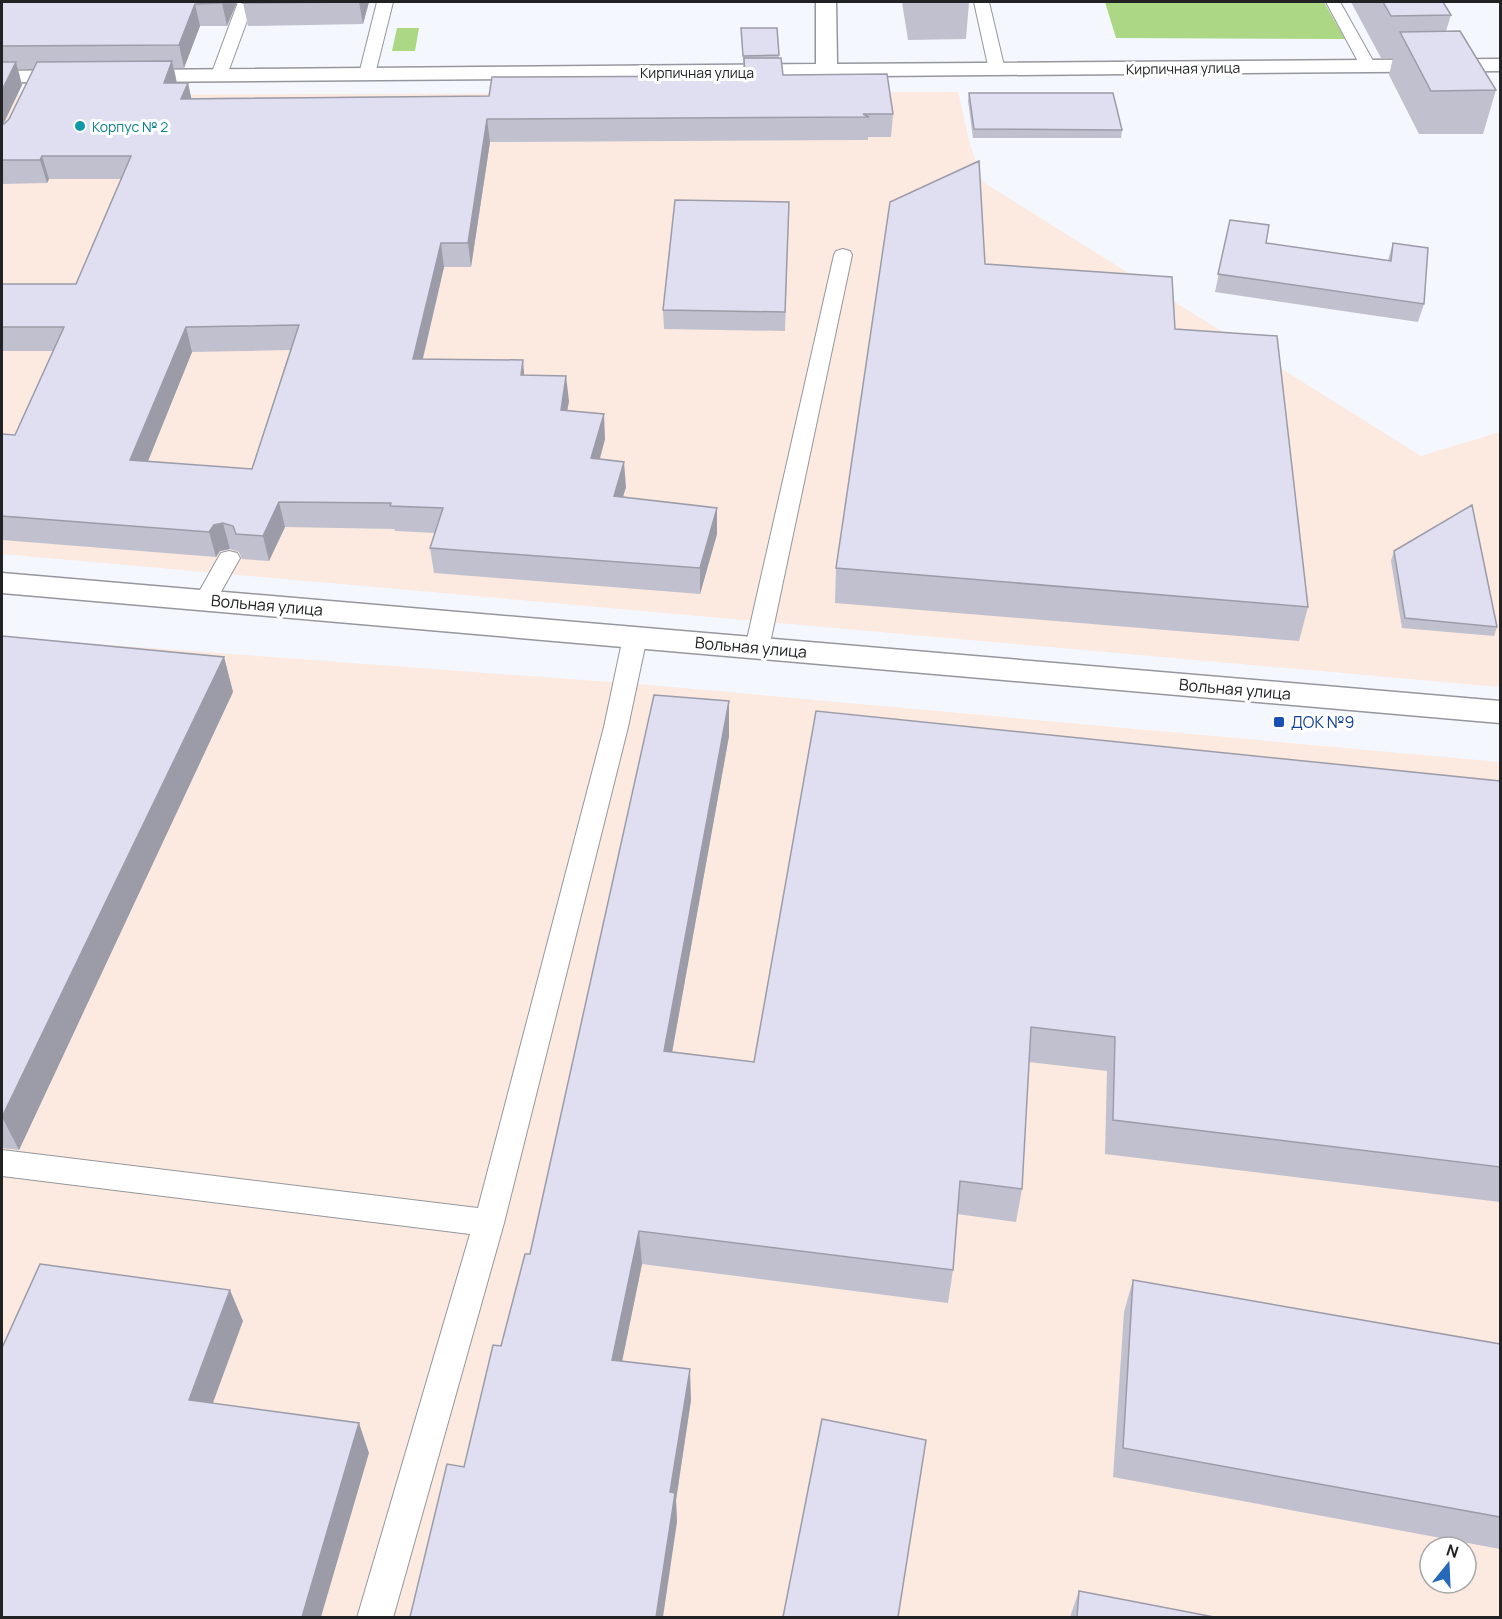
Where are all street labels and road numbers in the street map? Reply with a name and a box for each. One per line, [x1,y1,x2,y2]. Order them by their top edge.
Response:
street label: Кирпичная улица [1126,58,1240,78]
street label: Кирпичная улица [640,63,754,82]
street label: Вольная улица [210,589,324,621]
street label: Вольная улица [694,631,808,663]
street label: Вольная улица [1178,673,1292,705]

